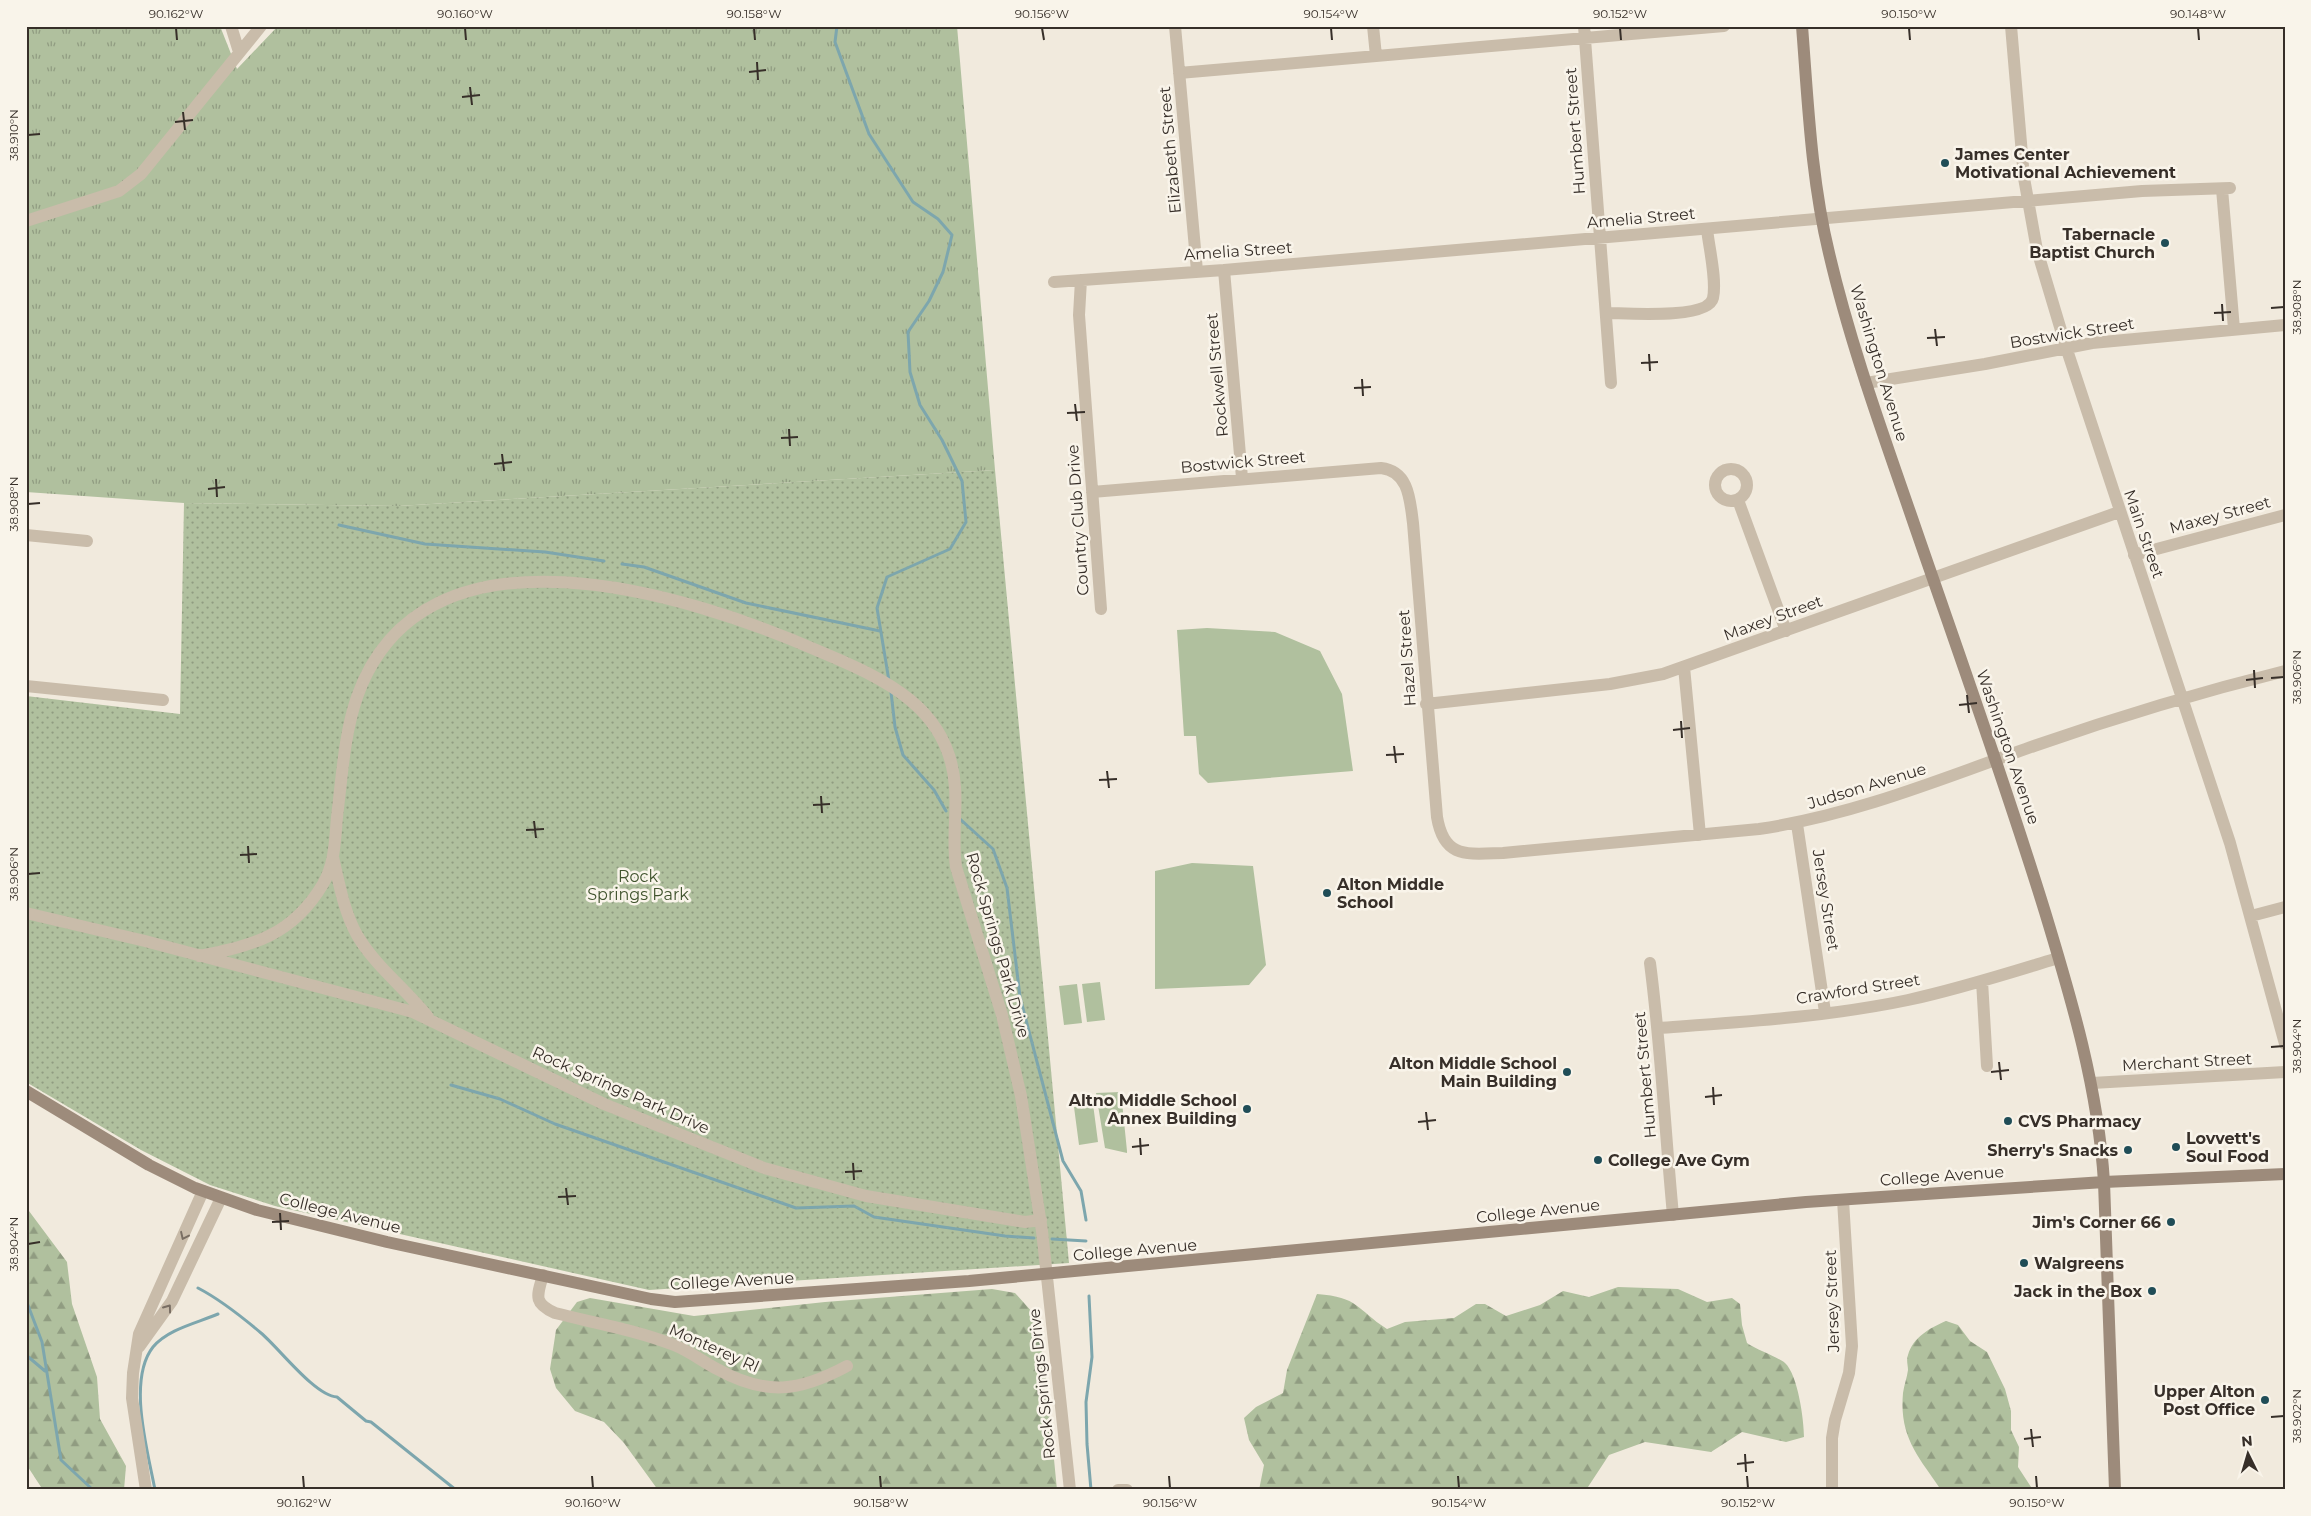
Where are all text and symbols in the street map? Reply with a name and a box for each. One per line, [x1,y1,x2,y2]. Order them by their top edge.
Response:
text: 90.162°W [149,6,203,21]
text: 90.160°W [437,6,493,21]
text: 90.158°W [727,6,782,21]
text: 90.156°W [1015,6,1069,21]
text: 90.154°W [1304,6,1358,21]
text: 90.152°W [1593,6,1647,21]
text: 90.150°W [1881,6,1937,21]
text: 90.148°W [2170,6,2226,21]
street label: Humbert Street [1561,67,1589,195]
street label: Elizabeth Street [1155,85,1185,214]
text: 38.910°N [6,109,21,161]
place label: James Center Motivational Achievement [1954,145,2176,182]
marker: James Center Motivational Achievement [1939,157,1951,169]
street label: Amelia Street [1586,204,1696,232]
place label: Tabernacle Baptist Church [2029,225,2155,262]
marker: Tabernacle Baptist Church [2159,237,2171,249]
street label: Amelia Street [1183,238,1293,264]
text: 38.908°N [2289,280,2304,334]
street label: Washington Avenue [1846,282,1912,444]
street label: Rockwell Street [1202,312,1232,438]
street label: Bostwick Street [2008,314,2136,352]
street label: Country Club Drive [1063,444,1093,596]
street label: Bostwick Street [1180,447,1307,477]
text: 38.908°N [6,477,21,531]
street label: Main Street [2120,487,2168,581]
street label: Maxey Street [2167,492,2273,538]
street label: Maxey Street [1721,591,1825,645]
street label: Hazel Street [1394,608,1420,707]
text: 38.906°N [2289,650,2304,704]
street label: Washington Avenue [1973,667,2043,827]
street label: Judson Avenue [1805,759,1929,813]
text: 38.906°N [6,847,21,901]
street label: Jersey Street [1808,847,1843,953]
street label: Rock Springs Park Drive [962,850,1034,1040]
park label: Rock Springs Park [587,867,689,904]
place label: Alton Middle School [1336,875,1444,912]
marker: Alton Middle School [1321,887,1333,899]
street label: Crawford Street [1795,970,1922,1008]
street label: Humbert Street [1630,1010,1660,1139]
text: 38.904°N [2289,1019,2304,1073]
street label: Rock Springs Park Drive [529,1042,713,1138]
street label: Merchant Street [2121,1049,2253,1075]
place label: Alton Middle School Main Building [1388,1054,1557,1091]
marker: Alton Middle School Main Building [1561,1066,1573,1078]
place label: Altno Middle School Annex Building [1068,1091,1237,1128]
marker: Altno Middle School Annex Building [1241,1103,1253,1115]
place label: CVS Pharmacy [2018,1112,2142,1131]
marker: CVS Pharmacy [2002,1115,2014,1127]
place label: Lovvett's Soul Food [2186,1129,2269,1166]
place label: Sherry's Snacks [1987,1141,2118,1160]
marker: Lovvett's Soul Food [2170,1141,2182,1153]
marker: Sherry's Snacks [2122,1144,2134,1156]
place label: College Ave Gym [1608,1151,1750,1170]
marker: College Ave Gym [1592,1154,1604,1166]
street label: College Avenue [1879,1162,2005,1190]
street label: College Avenue [277,1189,403,1237]
street label: College Avenue [1475,1195,1601,1227]
place label: Jim's Corner 66 [2031,1213,2161,1232]
marker: Jim's Corner 66 [2165,1216,2177,1228]
text: 38.904°N [6,1217,21,1271]
one-way arrow [180,1231,191,1240]
street label: College Avenue [1072,1235,1198,1265]
street label: Jersey Street [1821,1249,1843,1354]
place label: Walgreens [2034,1254,2125,1273]
marker: Walgreens [2018,1257,2030,1269]
street label: College Avenue [669,1268,795,1294]
place label: Jack in the Box [2013,1282,2142,1301]
marker: Jack in the Box [2146,1285,2158,1297]
one-way arrow [161,1304,171,1313]
street label: Rock Springs Drive [1025,1308,1059,1460]
street label: Monterey Rl [666,1320,762,1376]
place label: Upper Alton Post Office [2153,1382,2255,1419]
text: 38.902°N [2289,1389,2304,1443]
marker: Upper Alton Post Office [2259,1394,2271,1406]
north arrow [2224,1428,2274,1478]
text: N [2240,1432,2253,1451]
text: 90.162°W [277,1495,331,1510]
text: 90.160°W [565,1495,621,1510]
text: 90.158°W [854,1495,909,1510]
text: 90.156°W [1143,1495,1197,1510]
text: 90.154°W [1432,1495,1486,1510]
text: 90.152°W [1721,1495,1775,1510]
text: 90.150°W [2009,1495,2065,1510]

